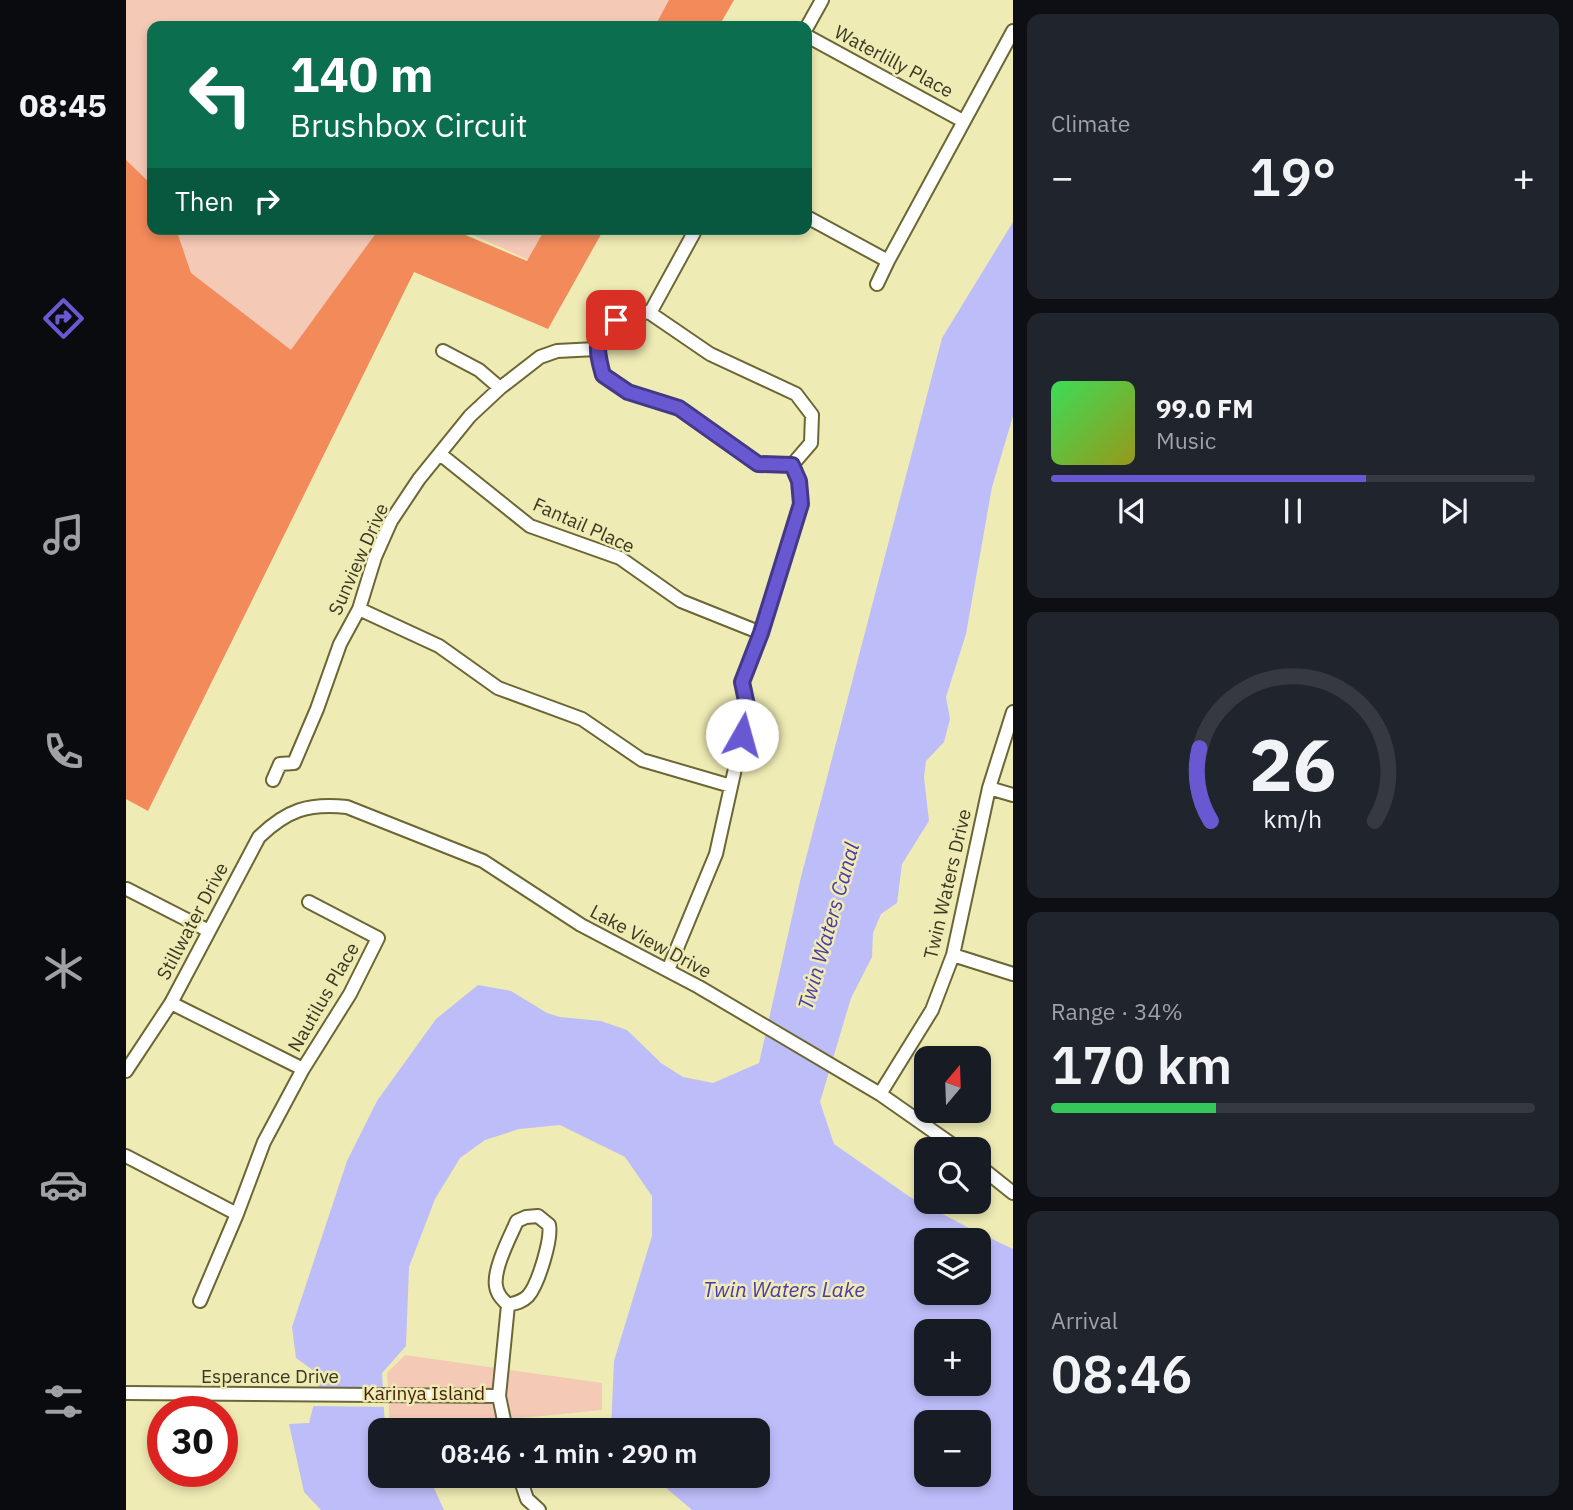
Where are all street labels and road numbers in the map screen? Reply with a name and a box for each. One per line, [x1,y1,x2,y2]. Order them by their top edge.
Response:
street label: Waterlilly Place [830,20,958,102]
street label: Fantail Place [529,492,639,558]
street label: Sunview Drive [323,499,393,619]
street label: Twin Waters Drive [918,807,976,961]
street label: Stillwater Drive [151,858,233,984]
street label: Lake View Drive [586,899,716,983]
street label: Nautilus Place [282,938,364,1056]
street label: Esperance Drive [201,1364,339,1388]

